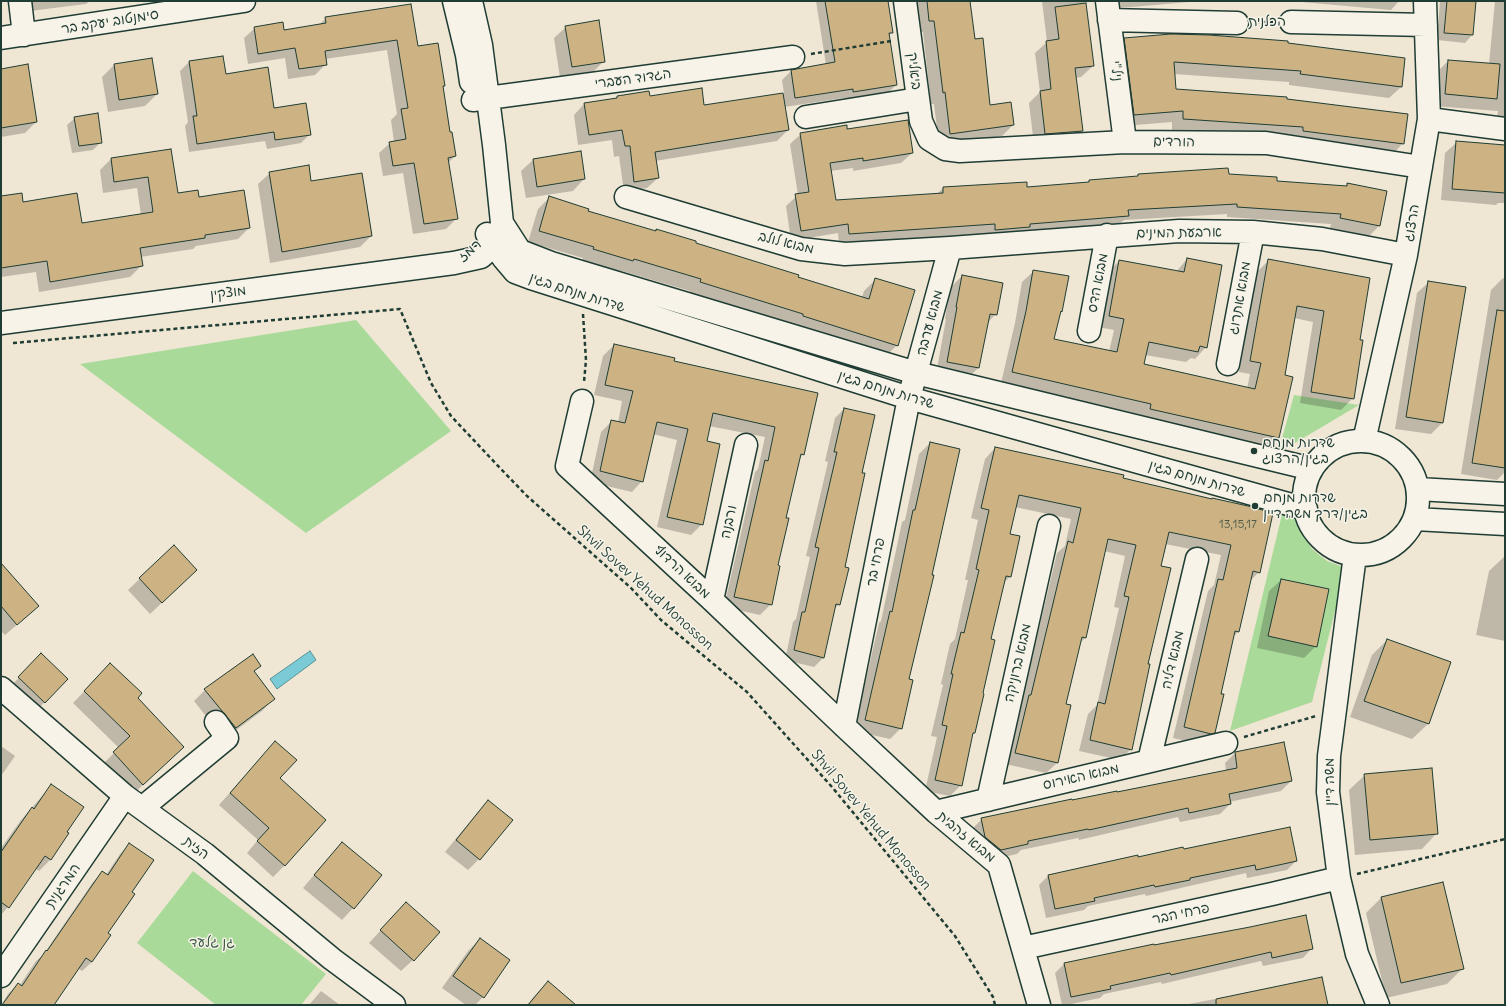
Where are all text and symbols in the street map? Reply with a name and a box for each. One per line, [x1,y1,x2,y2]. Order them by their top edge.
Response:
street label: סימנטוב יעקב בר [60,6,160,38]
street label: הכלנית [1248,13,1286,31]
street label: ביאליק [903,51,925,91]
street label: ניל"י [1106,60,1126,82]
street label: הגדוד העברי [594,65,672,93]
street label: הורדים [1153,133,1195,151]
street label: הרצוג [1401,203,1423,243]
street label: ארבעת המינים [1136,224,1222,242]
street label: מבוא לולב [756,228,816,258]
street label: רמז [455,236,485,266]
street label: מבוא הדס [1084,252,1112,314]
street label: מבוא אתרוג [1225,260,1255,336]
street label: שדרות מנחם בגין [527,270,627,316]
street label: מוצקין [209,282,247,304]
street label: מבוא ערבה [913,288,947,358]
street label: שדרות מנחם בגין [836,367,936,413]
place label: שדרות מנחם בגין/הרצוג [1262,435,1335,468]
marker: שדרות מנחם בגין/הרצוג [1249,446,1259,456]
street label: שדרות מנחם בגין [1147,457,1247,501]
place label: שדרות מנחם בגין/דרך משה דיין [1263,490,1368,522]
marker: שדרות מנחם בגין/דרך משה דיין [1250,501,1260,511]
street label: ורבנה [717,504,741,540]
house number: 13,15,17 [1219,518,1257,532]
street label: Shvil Sovev Yehud Monosson [573,522,717,654]
street label: פרחי בר [863,536,889,588]
street label: מבוא הרדוף [650,542,714,602]
street label: מבוא ברוניקה [1001,622,1035,704]
street label: מבוא דליה [1158,629,1188,691]
street label: Shvil Sovev Yehud Monosson [807,746,935,894]
street label: משה דיין [1321,758,1339,806]
street label: מבוא האירוס [1041,760,1121,794]
street label: מבוא זהבית [933,808,999,866]
street label: הזית [180,833,212,863]
street label: המרגנית [42,860,84,912]
street label: פרחי הבר [1151,900,1211,928]
park label: גן גלעד [189,935,235,951]

